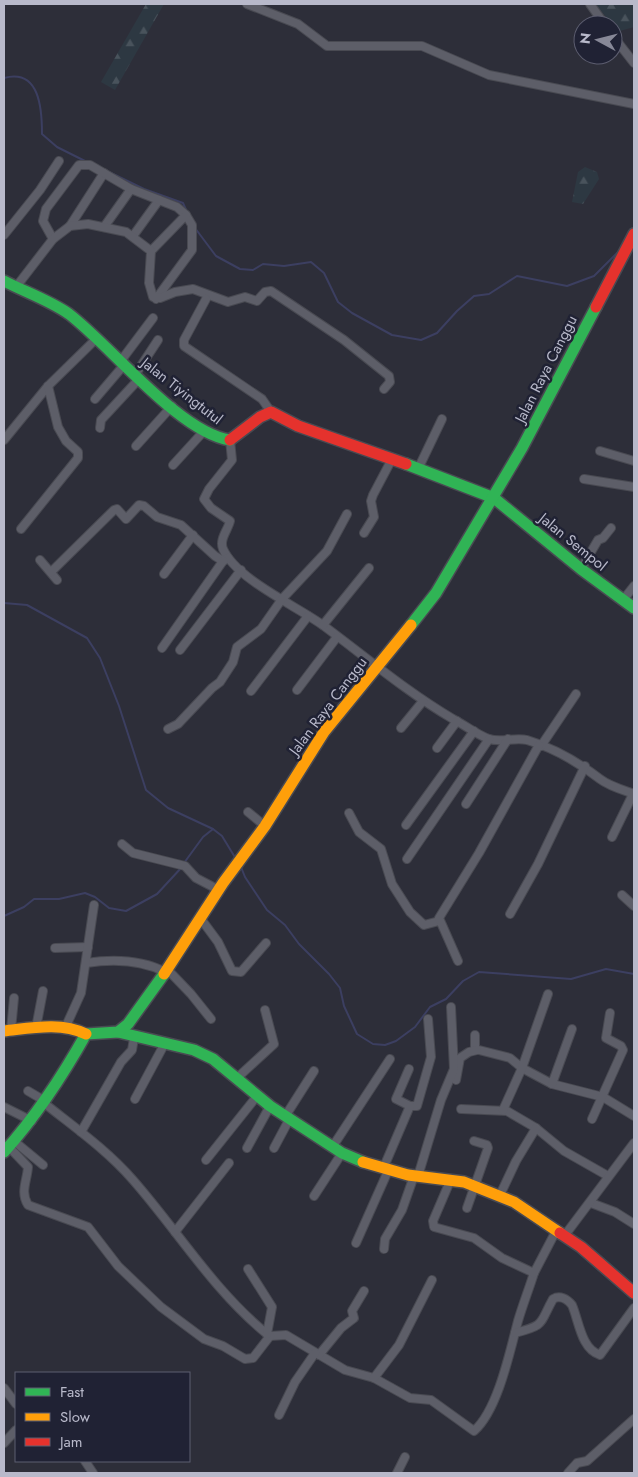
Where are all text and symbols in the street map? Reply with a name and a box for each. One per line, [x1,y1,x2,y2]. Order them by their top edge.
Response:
north arrow [573,15,623,65]
text: N [574,32,596,45]
street label: Jalan Raya Canggu [508,311,583,428]
street label: Jalan Tiyingtutul [135,351,227,430]
street label: Jalan Sempol [533,506,612,576]
street label: Jalan Raya Canggu [282,652,372,761]
legend [15,1372,190,1462]
text: Fast [60,1381,84,1403]
text: Slow [60,1406,91,1428]
text: Jam [58,1431,83,1453]

